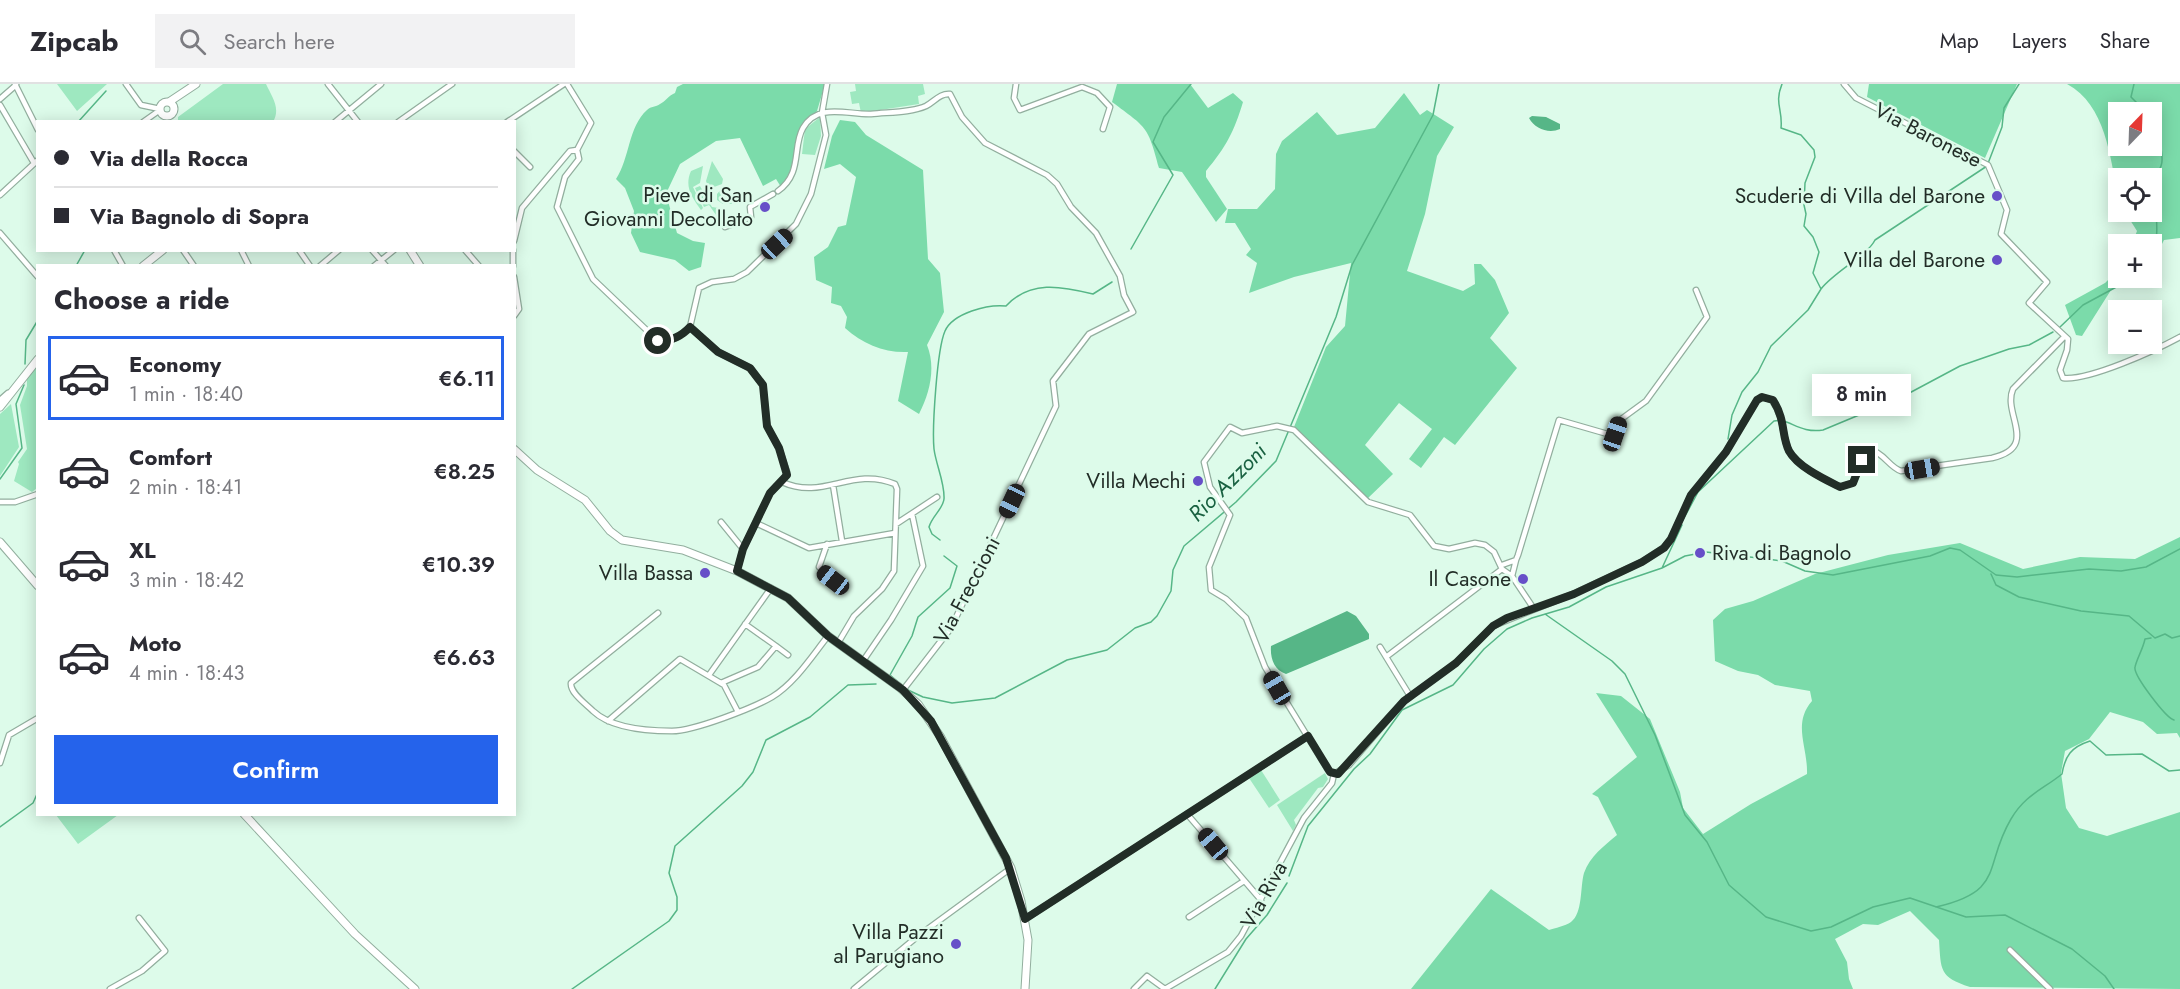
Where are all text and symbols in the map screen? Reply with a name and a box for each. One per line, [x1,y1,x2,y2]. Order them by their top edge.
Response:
search box [155,14,575,68]
text: Zipcab [30,21,119,62]
icon: search [176,25,209,58]
text: Search here [224,25,335,57]
text: Map [1940,26,1979,56]
text: Layers [2012,26,2067,56]
text: Share [2100,26,2150,56]
street label: Via Baronese [1869,95,1987,175]
north arrow [2108,102,2162,156]
map controls [2108,102,2162,354]
text: Via della Rocca [90,142,248,174]
button: locate [2108,168,2162,222]
place label: Pieve di San Giovanni Decollato [584,180,753,234]
place label: Scuderie di Villa del Barone [1735,181,1985,211]
marker: Scuderie di Villa del Barone [1990,189,2004,203]
text: Via Bagnolo di Sopra [90,200,309,232]
marker: Pieve di San Giovanni Decollato [758,200,772,214]
car [758,225,796,263]
button: + [2108,234,2162,288]
place label: Villa del Barone [1844,245,1985,275]
marker: Villa del Barone [1990,253,2004,267]
text: Choose a ride [54,280,229,319]
button: − [2108,300,2162,354]
route start [644,327,671,354]
text: Economy [129,348,221,380]
icon: car [57,351,111,405]
text: €6.11 [439,362,495,394]
callout: 8 min [1812,373,1912,415]
text: 1 min · 18:40 [129,380,243,409]
text: 8 min [1836,380,1887,409]
car [1601,414,1629,454]
water label: Rio Azzoni [1181,435,1274,528]
text: Comfort [129,441,212,473]
icon: car [57,444,111,498]
route end [1848,446,1875,473]
text: €8.25 [434,455,495,487]
car [1903,457,1941,481]
place label: Villa Mechi [1086,466,1186,496]
text: 2 min · 18:41 [129,473,242,502]
marker: Villa Mechi [1191,474,1205,488]
car [996,481,1028,521]
street label: Via Freccioni [926,531,1008,649]
text: XL [129,534,156,566]
icon: car [57,537,111,591]
place label: Riva di Bagnolo [1712,538,1851,568]
marker: Riva di Bagnolo [1693,546,1707,560]
text: €10.39 [422,548,495,580]
place label: Villa Bassa [599,558,693,588]
car [813,562,853,598]
place label: Il Casone [1428,564,1511,594]
text: 3 min · 18:42 [129,566,244,595]
marker: Villa Bassa [698,566,712,580]
marker: Il Casone [1516,572,1530,586]
text: Moto [129,627,182,659]
icon: car [57,630,111,684]
text: €6.63 [433,641,495,673]
text: 4 min · 18:43 [129,659,244,688]
car [1260,668,1294,708]
button: Confirm [54,735,498,804]
car [1195,824,1231,864]
street label: Via Riva [1233,856,1295,934]
place label: Villa Pazzi al Parugiano [834,917,944,971]
marker: Villa Pazzi al Parugiano [949,937,963,951]

